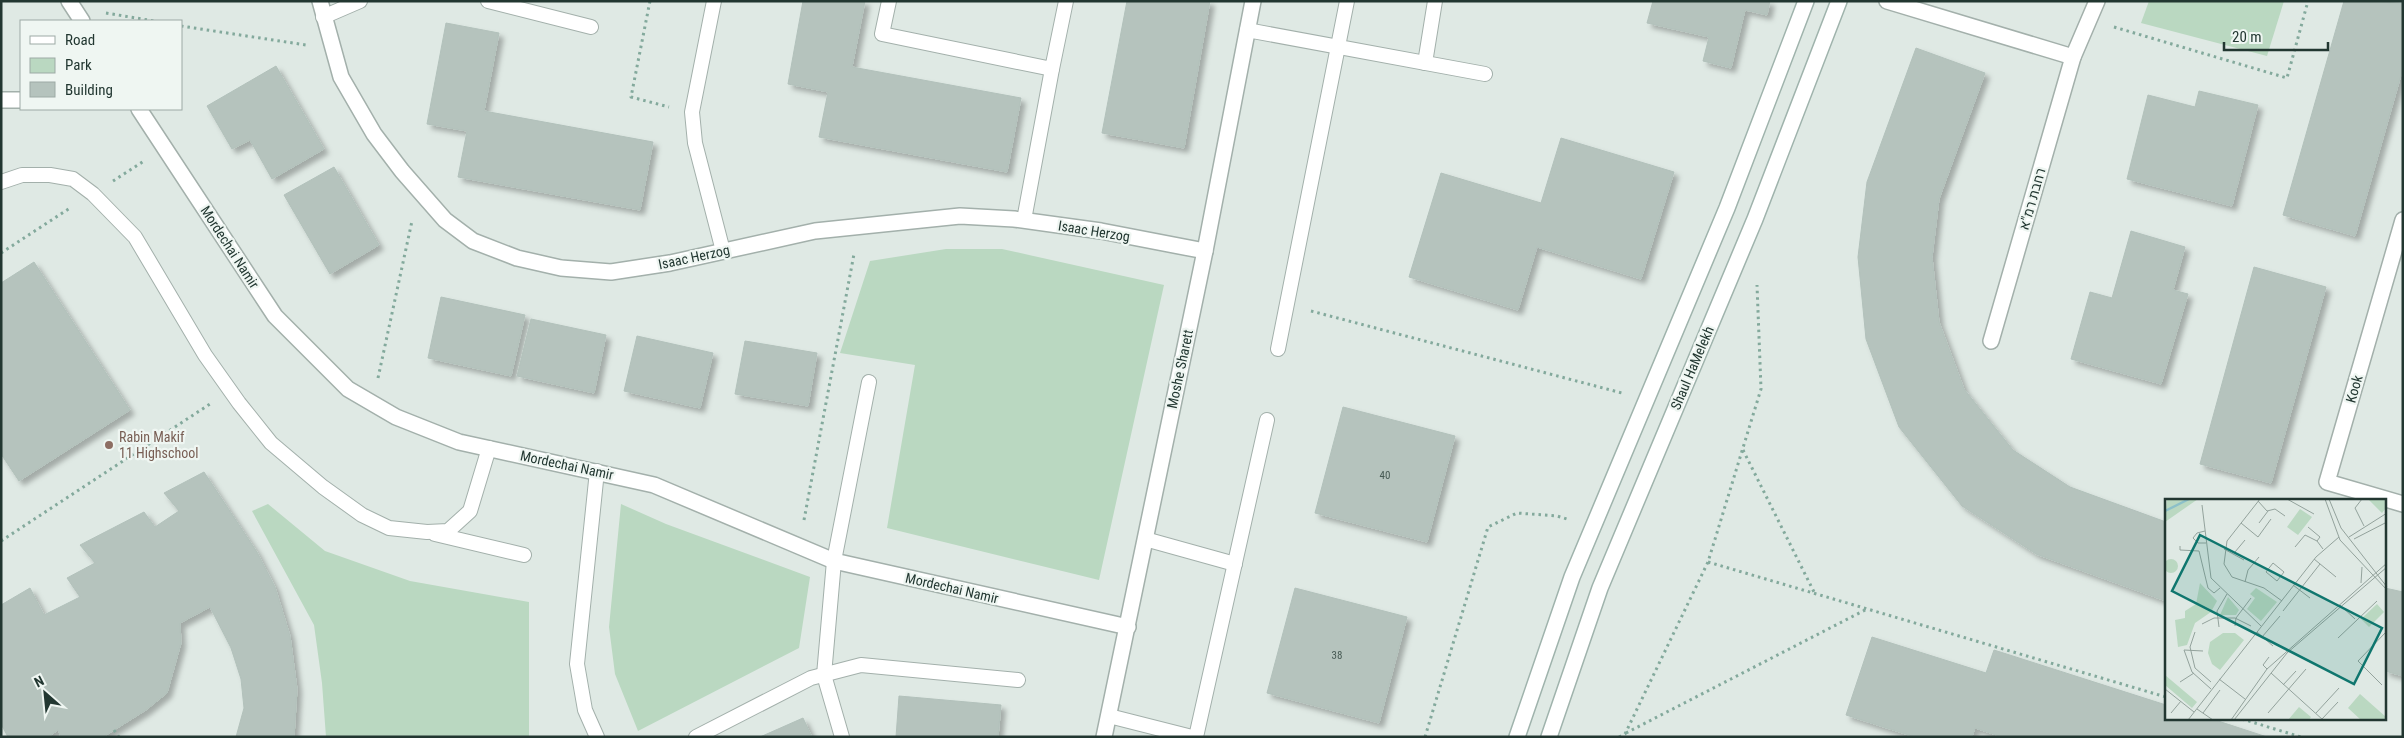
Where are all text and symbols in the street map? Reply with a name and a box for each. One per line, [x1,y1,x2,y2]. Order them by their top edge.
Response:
legend [20,20,182,110]
scale bar [2224,20,2328,52]
text: 20 m [2232,28,2262,46]
text: Road [65,31,95,49]
text: Park [65,56,92,74]
text: Building [65,81,113,99]
street label: רחבת רמ"א [2016,166,2048,232]
street label: Mordechai Namir [197,203,263,291]
street label: Isaac Herzog [1057,217,1131,245]
street label: Isaac Herzog [657,242,731,272]
street label: Shaul HaMelekh [1667,324,1717,412]
street label: Moshe Sharett [1164,328,1196,410]
street label: Kook [2342,373,2366,405]
place label: Rabin Makif 11 Highschool [119,429,198,461]
marker: Rabin Makif 11 Highschool [103,439,115,451]
street label: Mordechai Namir [519,447,615,483]
house number: 40 [1380,469,1390,482]
inset map [2165,499,2386,720]
street label: Mordechai Namir [904,570,1000,606]
house number: 38 [1332,649,1342,662]
north arrow [20,668,70,718]
text: N [32,672,47,690]

